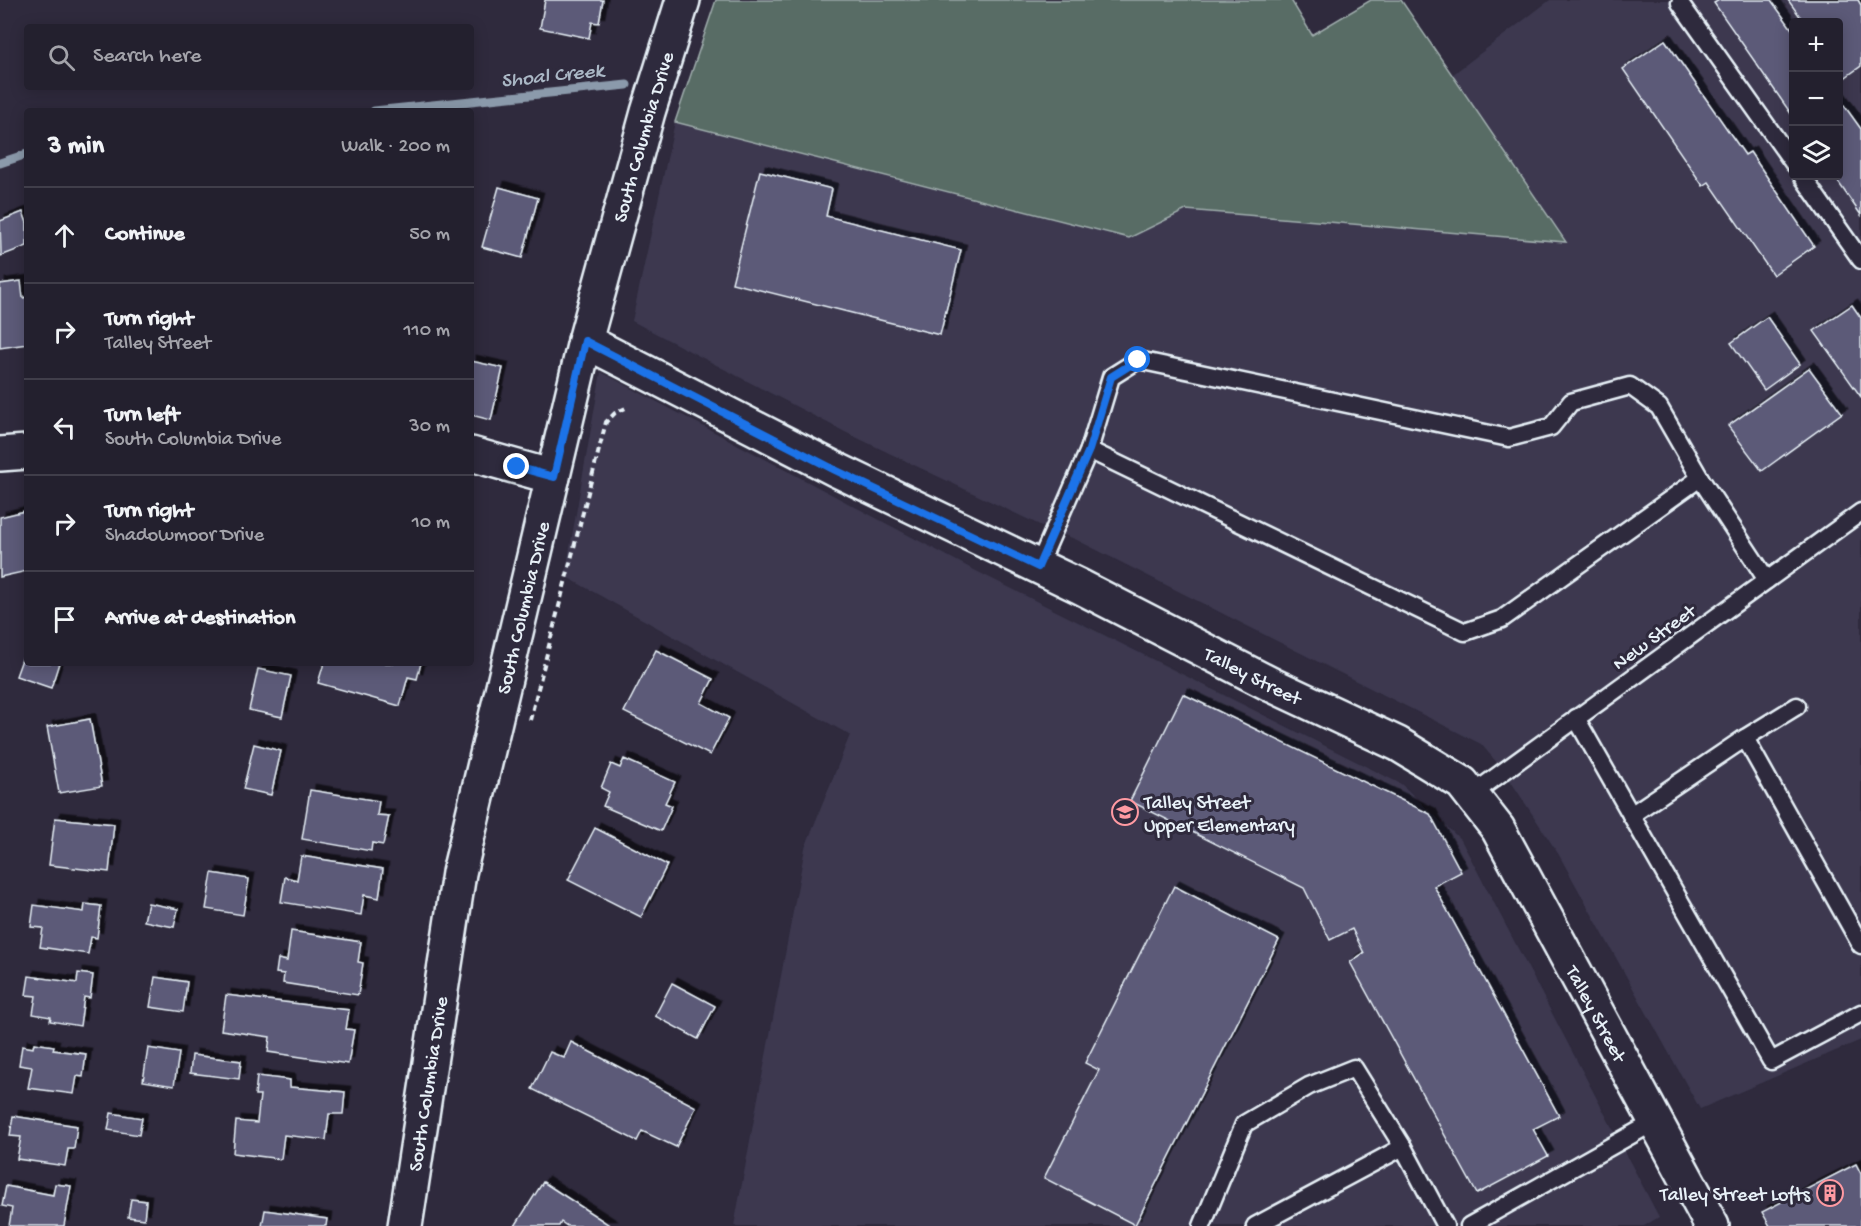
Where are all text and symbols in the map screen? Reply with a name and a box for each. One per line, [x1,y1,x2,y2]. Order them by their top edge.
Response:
map controls [1789,18,1843,180]
button: + [1789,18,1843,72]
search box [24,24,474,90]
icon: search [45,41,78,74]
text: Search here [93,44,201,70]
street label: South Columbia Drive [610,49,681,225]
water label: Shoal Creek [500,59,608,95]
button: − [1789,72,1843,126]
button: layers [1789,126,1843,180]
text: 3 min [48,132,104,163]
text: Walk · 200 m [341,136,450,159]
icon: ahead [48,219,81,252]
text: Continue [105,222,185,248]
text: 50 m [409,224,450,247]
text: Turn right [105,307,193,333]
icon: right [48,315,81,348]
text: 110 m [404,320,450,343]
text: Talley Street [105,333,211,356]
route start [1124,346,1150,372]
text: Turn left [105,403,179,429]
icon: left [48,411,81,444]
text: 30 m [409,416,450,439]
text: South Columbia Drive [105,429,281,452]
route end [503,453,529,479]
text: Turn right [105,499,193,525]
icon: right [48,507,81,540]
text: 10 m [412,512,450,535]
street label: South Columbia Drive [494,519,557,697]
text: Shadowmoor Drive [105,525,264,548]
street label: New Street [1609,600,1703,677]
icon: arrive [48,603,81,636]
text: Arrive at destination [105,606,295,632]
street label: Talley Street [1198,643,1306,713]
place label: Talley Street Upper Elementary [1143,793,1295,839]
school or university icon: Talley Street Upper Elementary [1110,797,1140,827]
street label: Talley Street [1558,962,1630,1068]
street label: South Columbia Drive [406,995,455,1173]
building icon: Talley Street Lofts [1815,1178,1845,1208]
place label: Talley Street Lofts [1659,1185,1811,1208]

